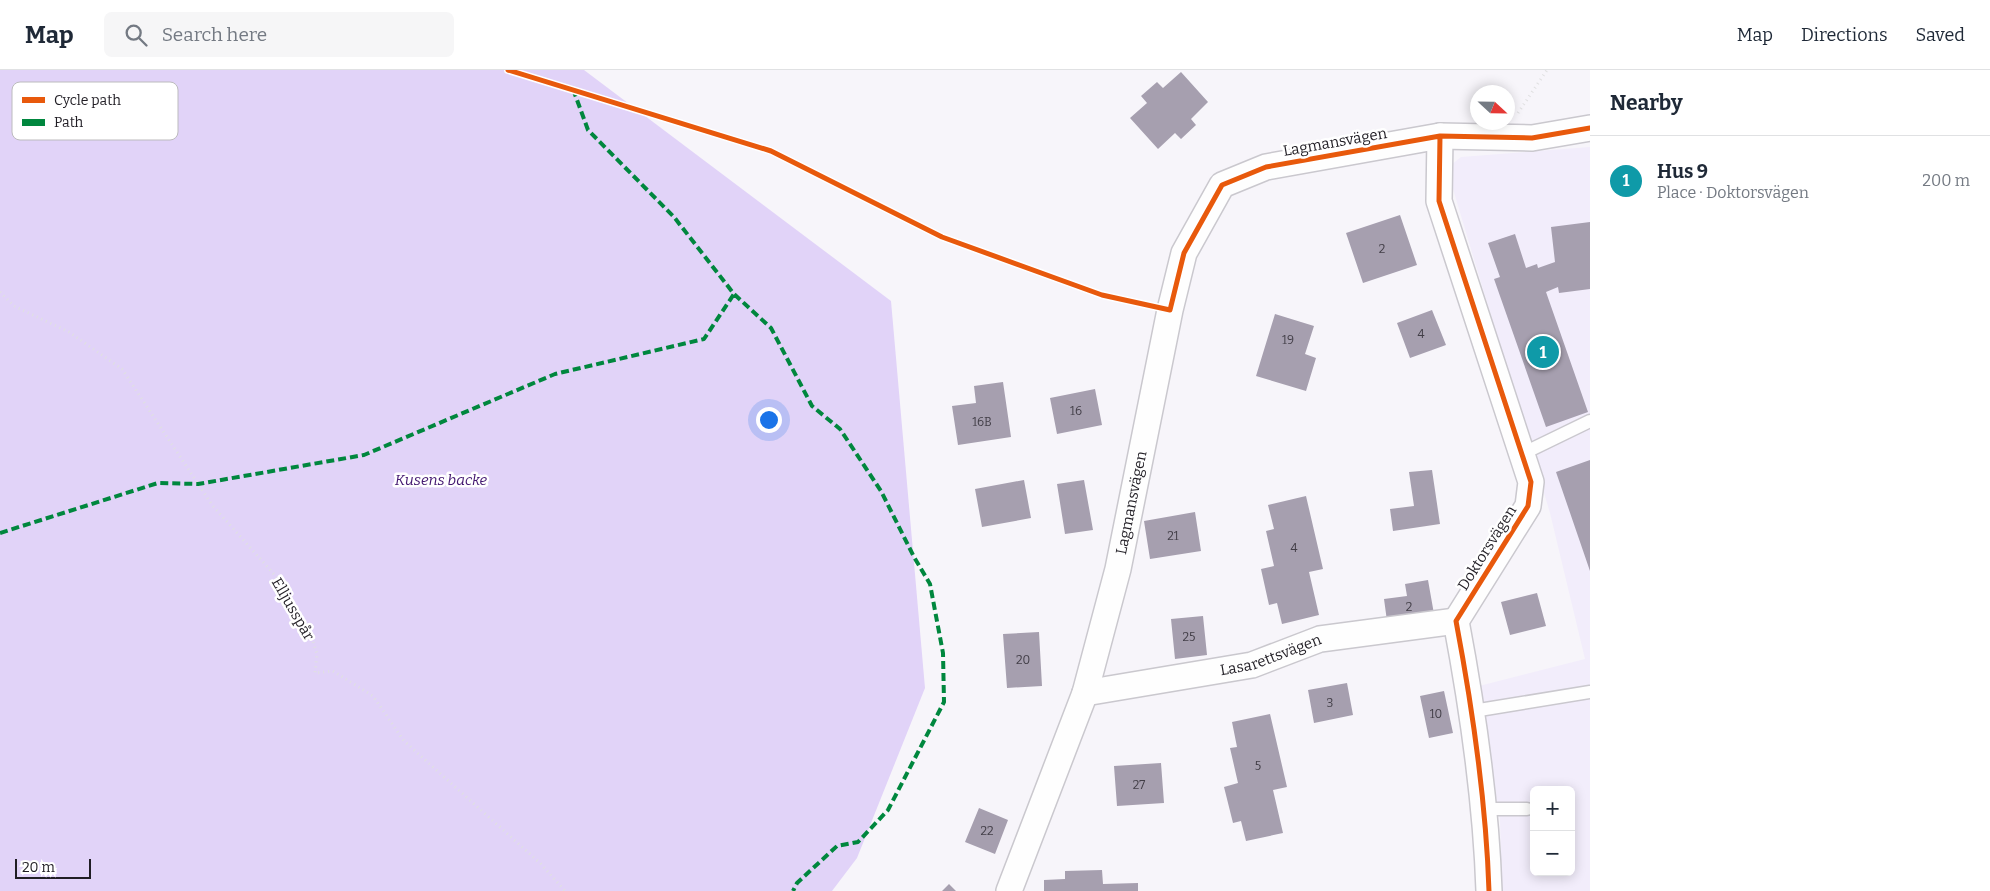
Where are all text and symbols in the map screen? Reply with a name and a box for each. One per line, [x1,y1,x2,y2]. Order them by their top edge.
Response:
search box [104,12,454,57]
text: Map [25,21,74,49]
icon: search [122,21,150,49]
text: Search here [162,23,267,46]
text: Map [1737,24,1773,46]
text: Directions [1801,24,1888,46]
text: Saved [1916,24,1965,46]
legend [12,82,178,140]
north arrow [1470,85,1515,130]
text: Nearby [1610,90,1683,116]
text: Cycle path [54,92,121,109]
text: Path [54,114,84,131]
street label: Lagmansvägen [1282,124,1389,160]
text: Hus 9 [1657,160,1708,183]
text: 1 [1623,171,1629,190]
text: 200 m [1922,171,1970,190]
text: Place · Doktorsvägen [1657,183,1809,202]
house number: 2 [1379,242,1385,256]
house number: 4 [1417,327,1425,341]
house number: 19 [1282,333,1294,347]
pin: 1 [1527,333,1559,371]
house number: 16 [1070,404,1082,418]
your location [756,407,782,433]
house number: 16B [972,415,992,429]
street label: Lagmansvägen [1112,449,1151,556]
park label: Kusens backe [395,471,488,489]
street label: Doktorsvägen [1454,502,1520,594]
house number: 21 [1167,529,1179,543]
house number: 4 [1290,541,1298,555]
street label: Elljusspår [268,574,318,644]
house number: 2 [1406,600,1412,614]
house number: 25 [1183,630,1195,644]
street label: Lasarettsvägen [1219,630,1324,679]
house number: 20 [1016,653,1030,667]
house number: 3 [1327,696,1334,710]
house number: 10 [1430,707,1442,721]
house number: 5 [1255,759,1261,773]
house number: 27 [1133,778,1145,792]
map controls [1530,786,1575,876]
button: + [1530,786,1575,831]
house number: 22 [980,824,994,838]
button: − [1530,831,1575,876]
scale bar [15,856,91,879]
text: 20 m [22,859,55,876]

